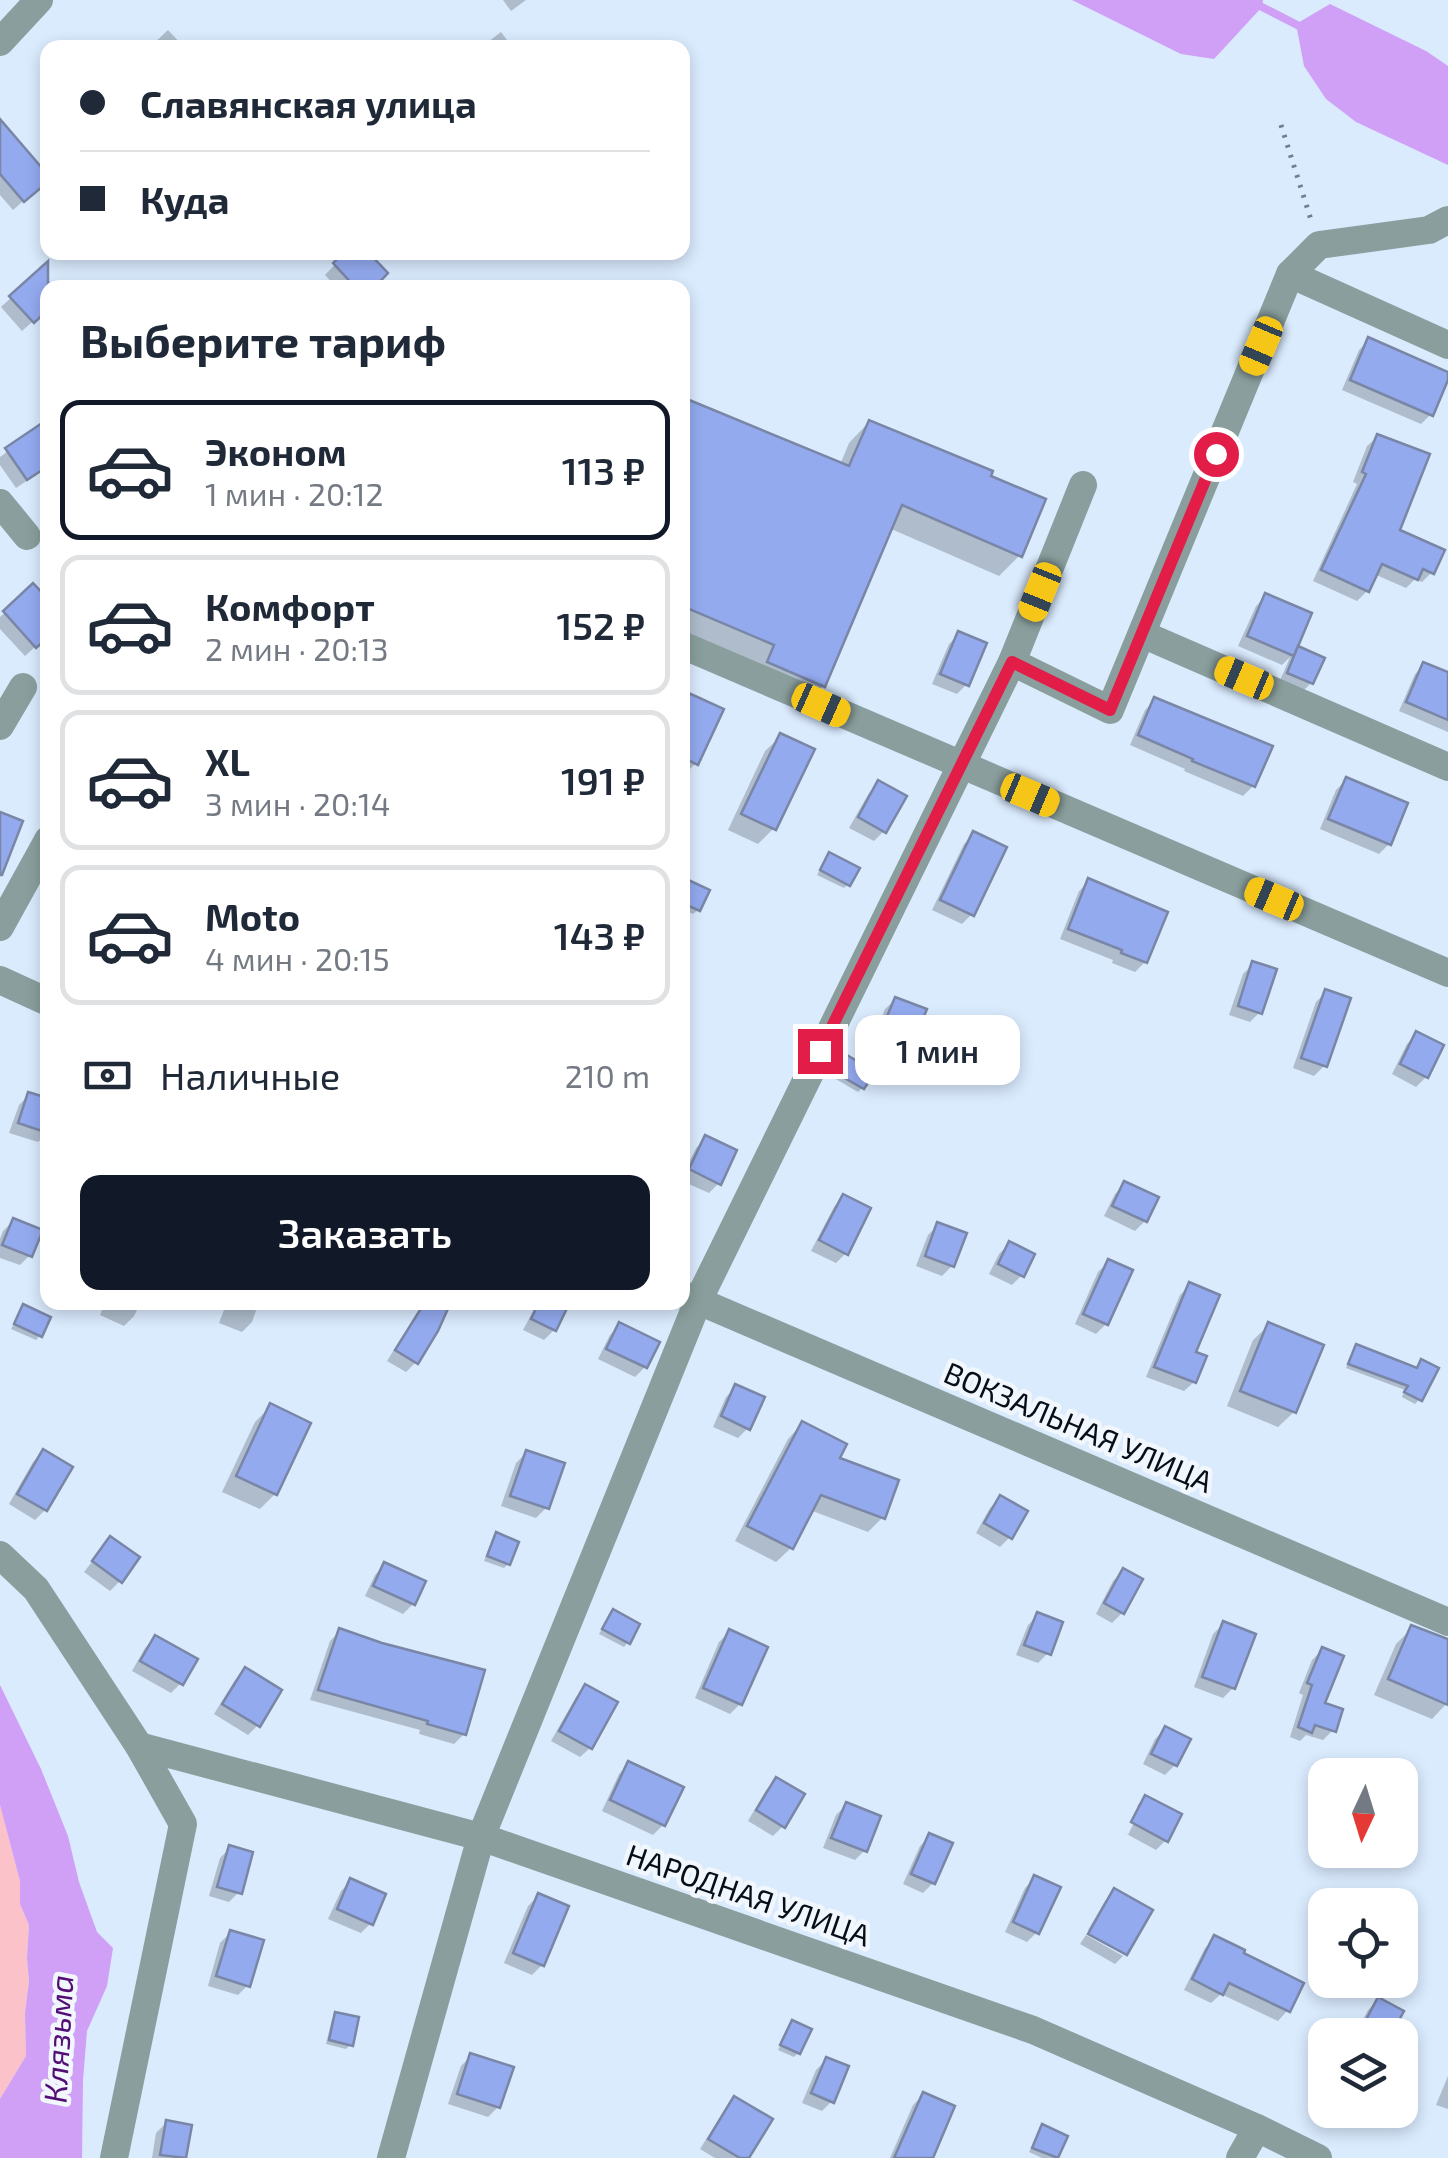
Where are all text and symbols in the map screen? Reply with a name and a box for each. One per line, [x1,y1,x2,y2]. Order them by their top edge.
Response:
text: Славянская улица [140,80,477,126]
text: Куда [140,176,229,222]
text: Выберите тариф [80,313,446,367]
car [1235,313,1287,379]
icon: car [85,425,175,515]
text: Эконом [205,428,347,474]
route start [1194,432,1239,477]
text: 113 ₽ [562,447,645,493]
text: 1 мин · 20:12 [205,474,384,512]
car [1015,559,1065,625]
icon: car [85,580,175,670]
text: Комфорт [205,583,375,629]
text: 152 ₽ [556,602,645,648]
text: 2 мин · 20:13 [205,629,389,667]
car [1211,652,1277,704]
car [787,679,855,731]
icon: car [85,735,175,825]
text: XL [205,738,250,784]
text: 191 ₽ [561,757,645,803]
car [997,769,1063,821]
text: 3 мин · 20:14 [205,784,390,822]
car [1241,873,1307,925]
icon: car [85,890,175,980]
text: Moto [205,893,300,939]
text: 143 ₽ [554,912,645,958]
text: 4 мин · 20:15 [205,939,390,977]
callout: 1 мин [855,1016,1020,1086]
route end [798,1029,843,1074]
text: 1 мин [896,1031,979,1069]
icon: cash [80,1048,135,1103]
text: Наличные [160,1052,340,1098]
text: 210 m [565,1056,650,1094]
button: Заказать [80,1175,650,1290]
street label: ВОКЗАЛЬНАЯ УЛИЦА [939,1353,1219,1499]
north arrow [1308,1758,1418,1868]
map controls [1308,1758,1418,2128]
street label: НАРОДНАЯ УЛИЦА [622,1835,876,1953]
button: locate [1308,1888,1418,1998]
water label: Клязьма [35,1974,79,2104]
button: layers [1308,2018,1418,2128]

